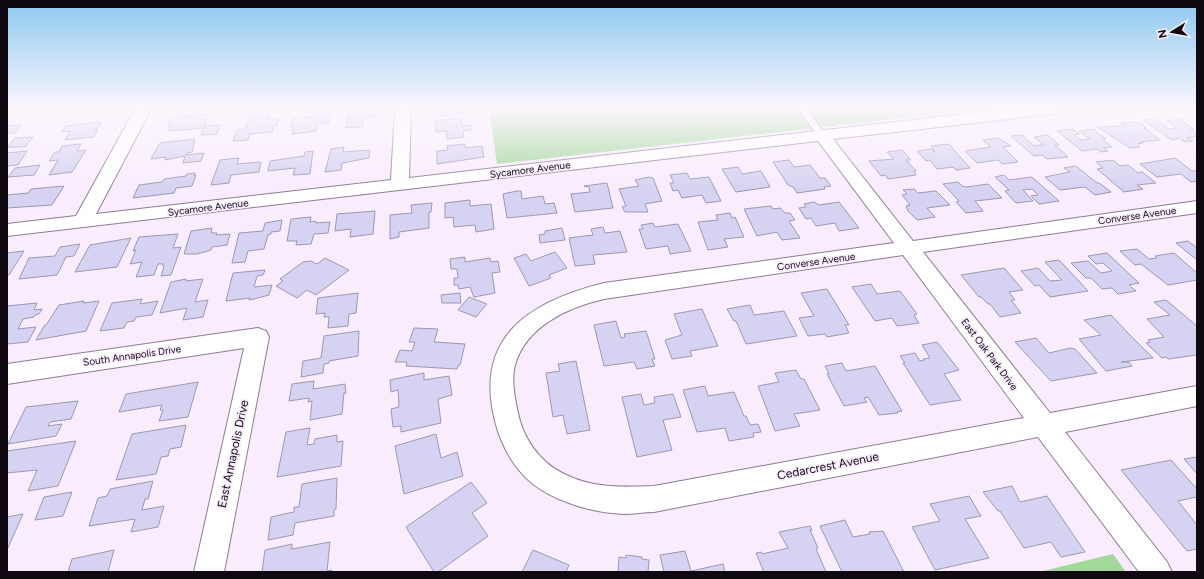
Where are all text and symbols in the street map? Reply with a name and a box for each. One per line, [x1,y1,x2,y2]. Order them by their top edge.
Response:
north arrow [1152,12,1192,52]
text: N [1155,28,1170,39]
street label: Sycamore Avenue [489,158,572,181]
street label: Sycamore Avenue [167,196,250,219]
street label: Converse Avenue [1097,203,1178,227]
street label: Converse Avenue [776,249,857,273]
street label: East Oak Park Drive [958,316,1021,393]
street label: South Annapolis Drive [82,342,182,369]
street label: East Annapolis Drive [215,398,251,509]
street label: Cedarcrest Avenue [776,449,880,483]

